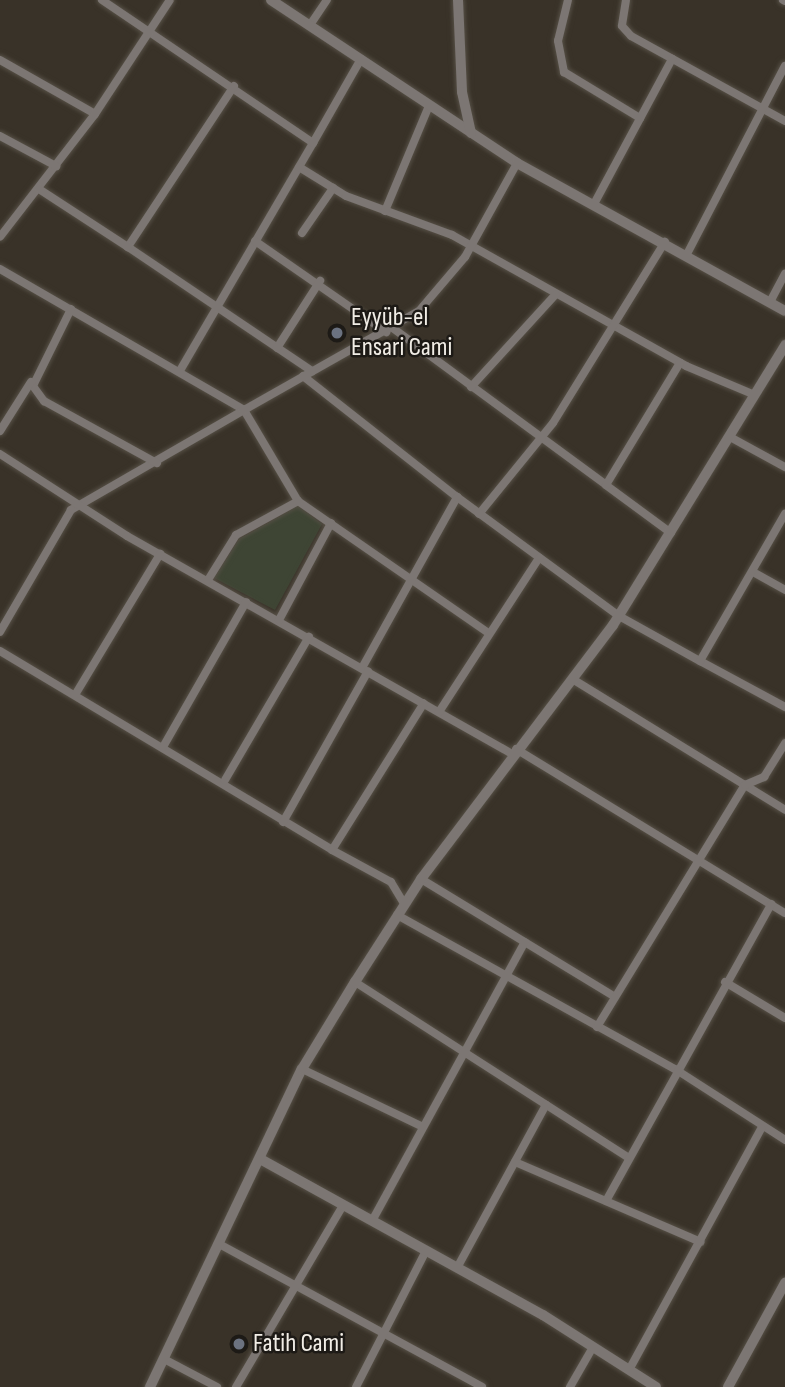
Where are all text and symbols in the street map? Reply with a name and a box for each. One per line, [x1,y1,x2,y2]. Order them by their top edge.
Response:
place label: Eyyüb-el Ensari Cami [351,302,452,364]
marker: Eyyüb-el Ensari Cami [329,325,345,341]
place label: Fatih Cami [253,1328,344,1360]
marker: Fatih Cami [231,1336,247,1352]

